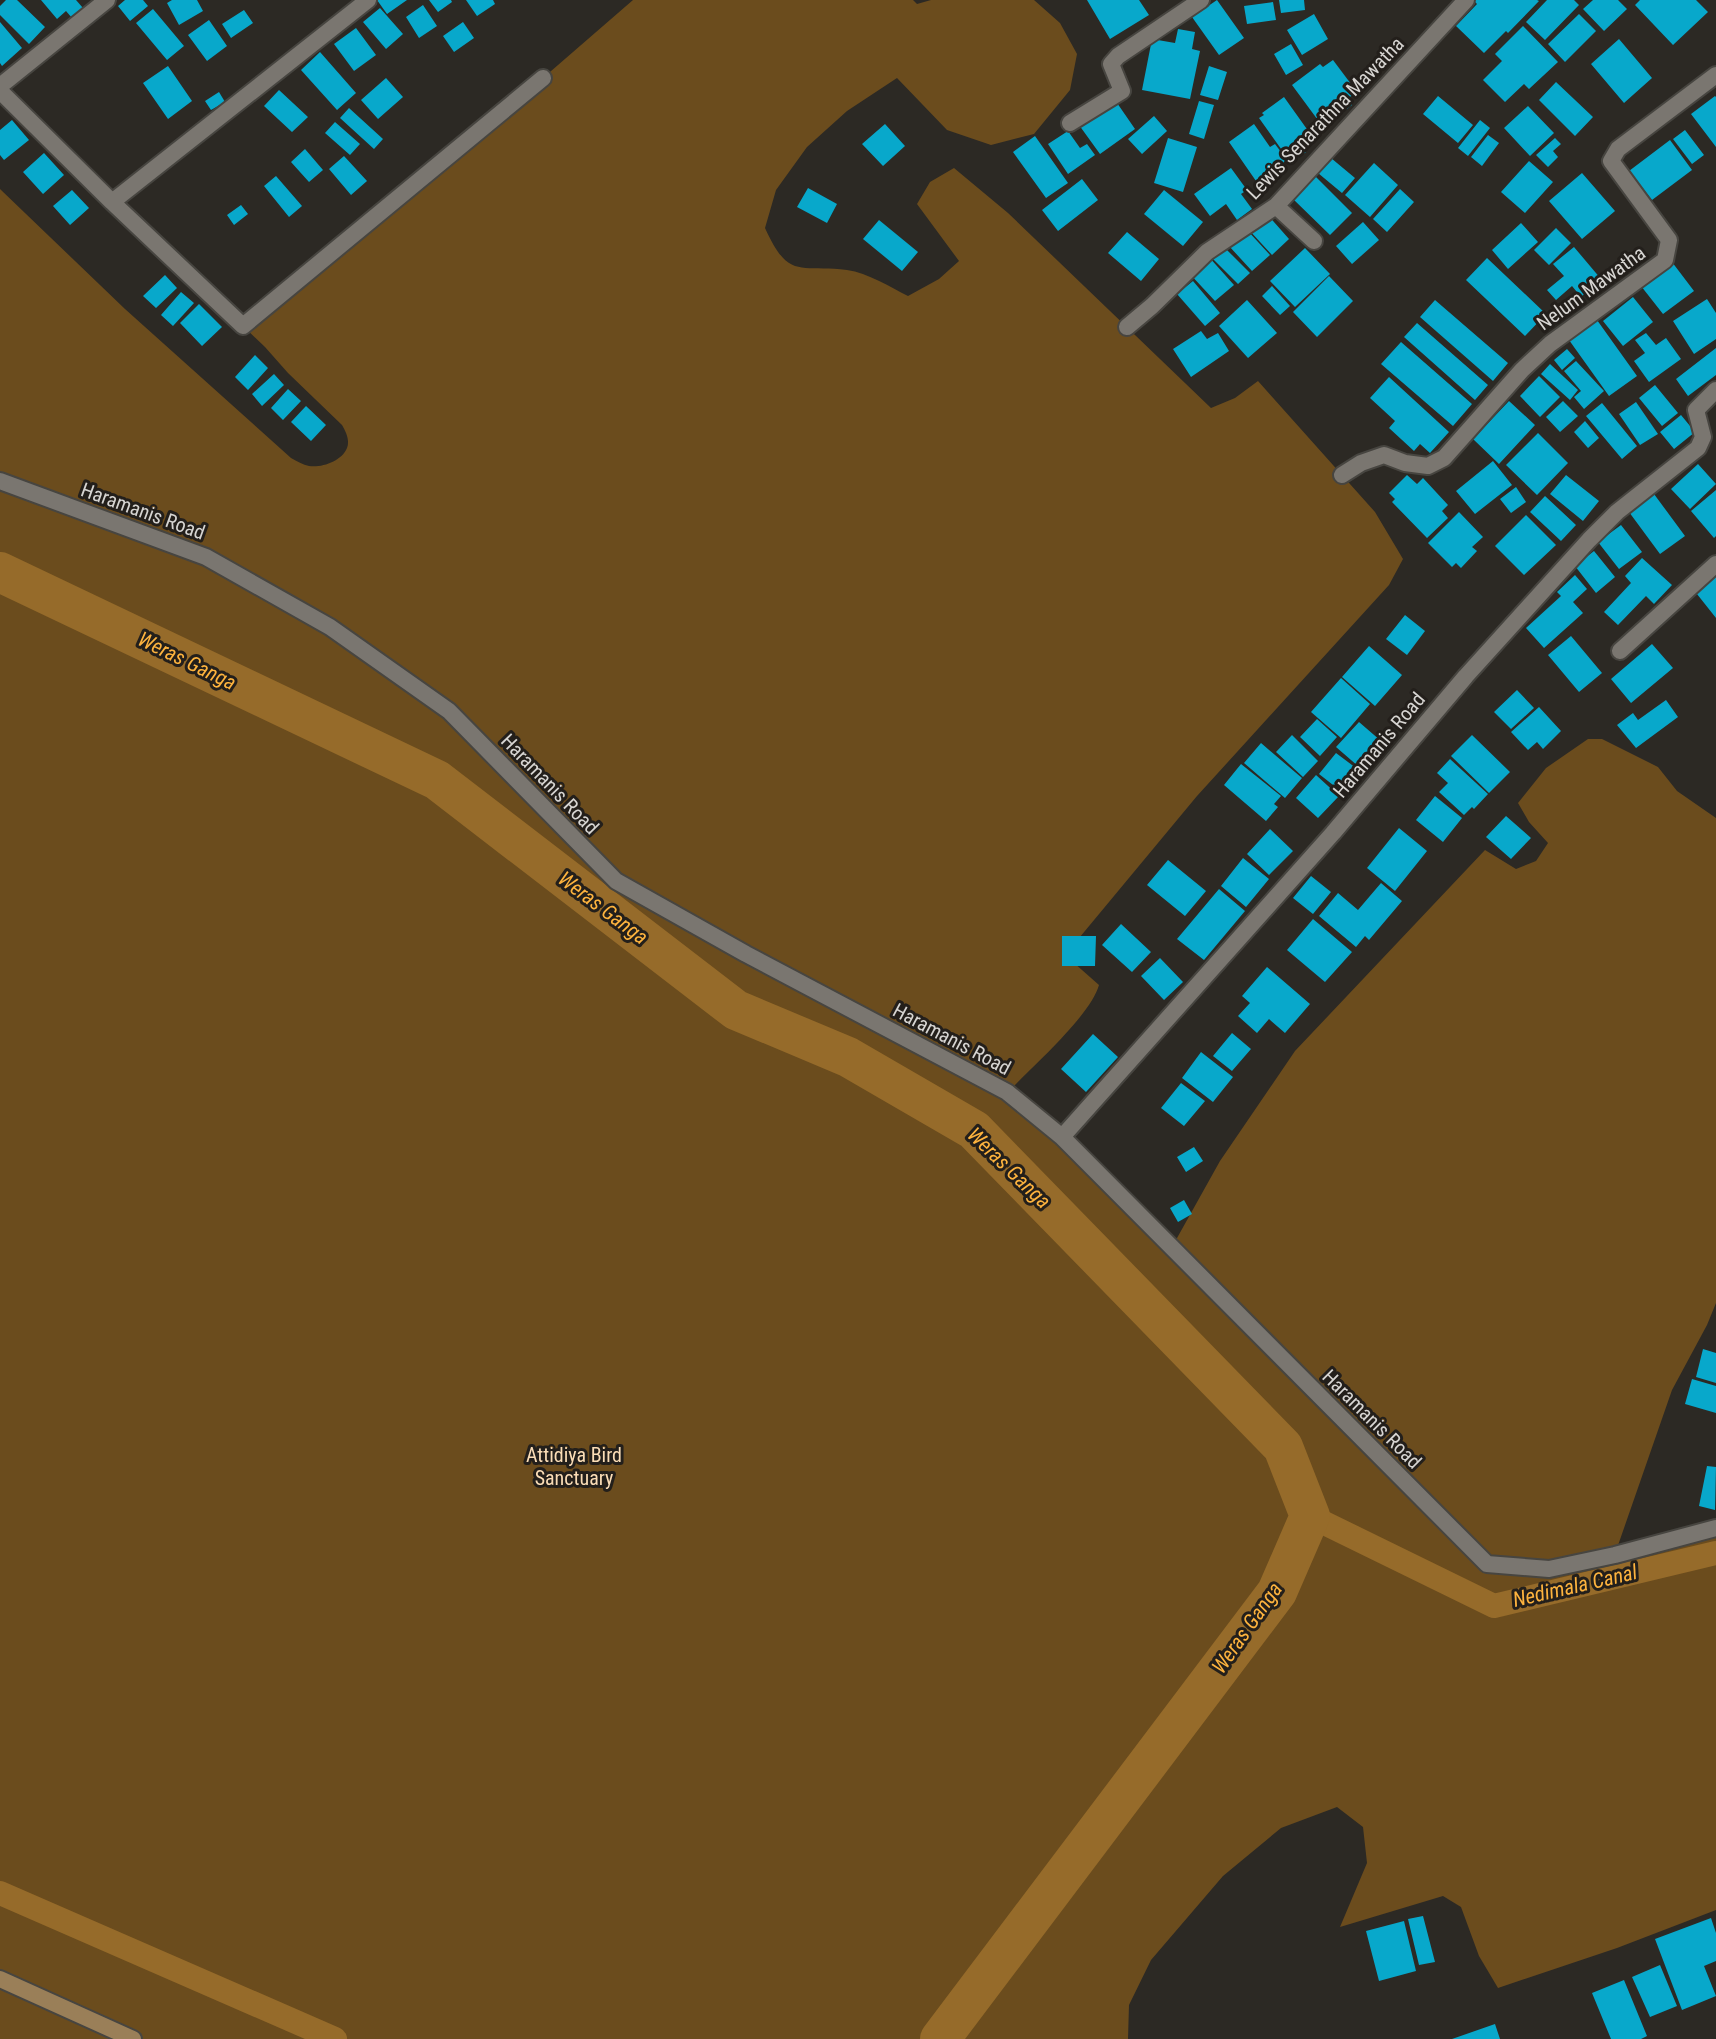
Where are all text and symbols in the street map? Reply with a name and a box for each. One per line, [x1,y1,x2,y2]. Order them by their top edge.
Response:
street label: Lewis Senarathna Mawatha [1241,32,1409,204]
street label: Nelum Mawatha [1532,241,1650,335]
street label: Haramanis Road [78,477,208,545]
water label: Weras Ganga [134,627,240,695]
street label: Haramanis Road [1328,687,1430,803]
street label: Haramanis Road [496,729,604,839]
water label: Weras Ganga [554,867,652,949]
street label: Haramanis Road [889,998,1015,1080]
water label: Weras Ganga [963,1123,1055,1213]
street label: Haramanis Road [1318,1365,1426,1473]
park label: Attidiya Bird Sanctuary [526,1443,622,1490]
water label: Nedimala Canal [1510,1560,1640,1612]
water label: Weras Ganga [1207,1578,1287,1678]

